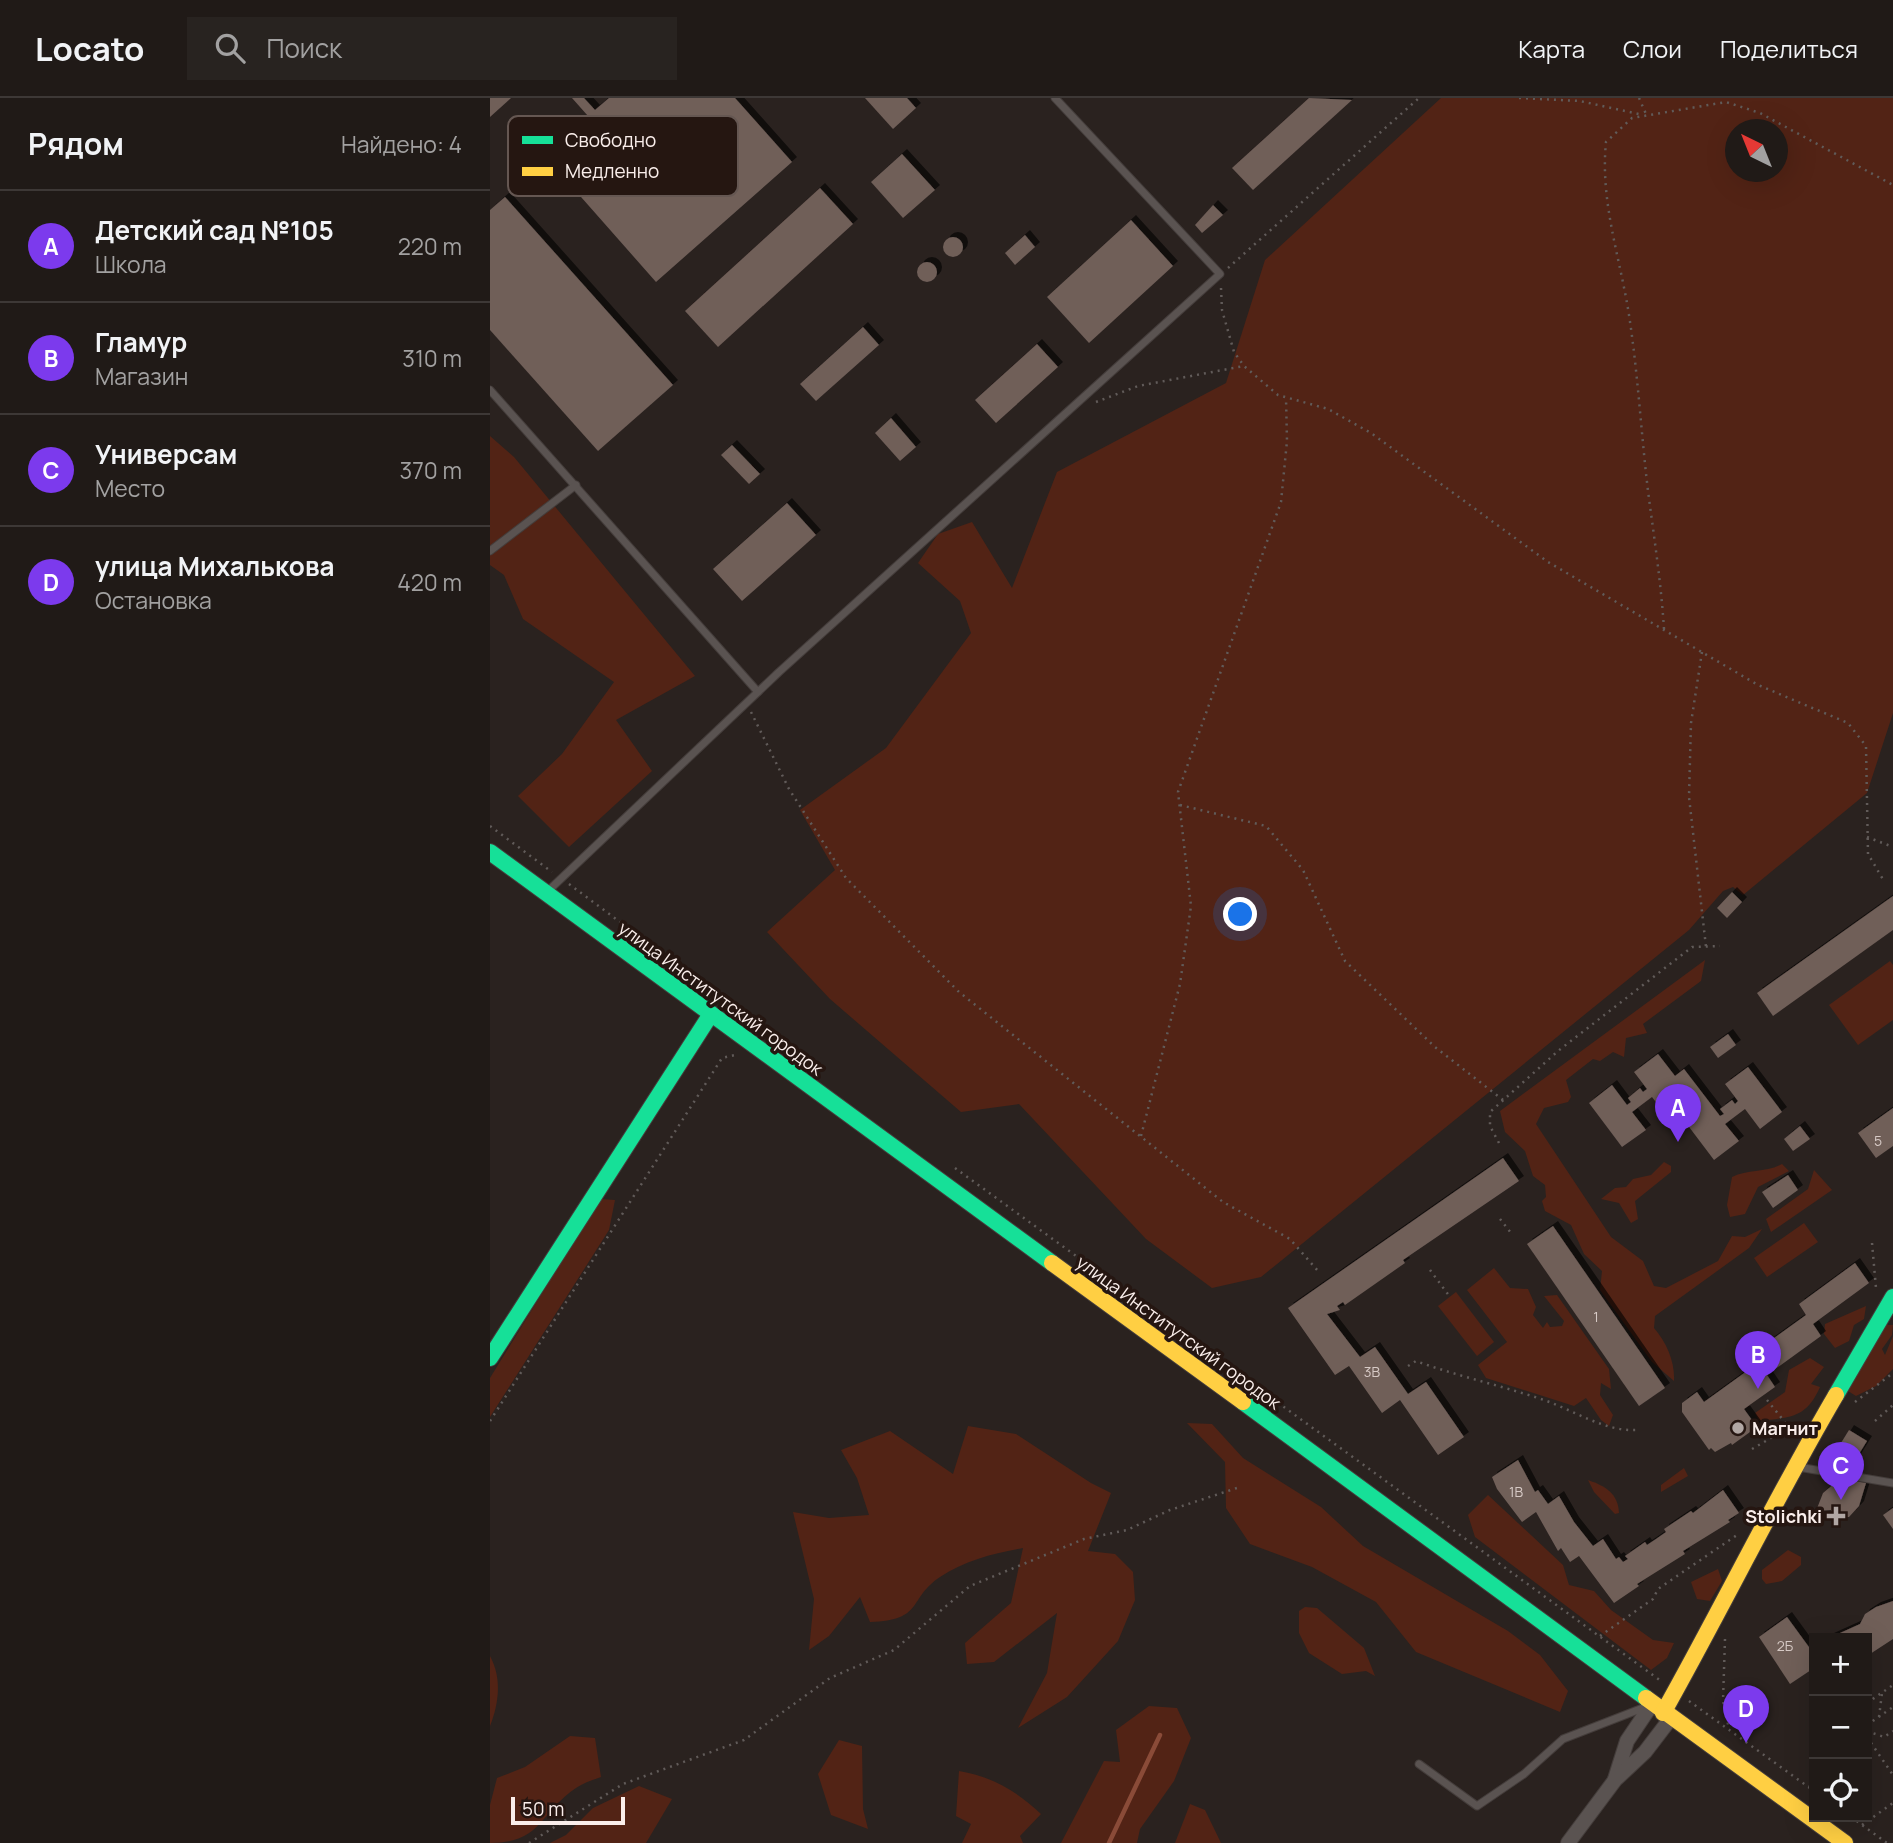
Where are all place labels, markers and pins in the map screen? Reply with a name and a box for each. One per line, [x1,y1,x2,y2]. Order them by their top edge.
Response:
pin: A [1655,1084,1701,1142]
pin: B [1735,1331,1781,1389]
place label: Магнит [1752,1416,1819,1440]
marker: Магнит [1730,1420,1746,1436]
pin: C [1818,1442,1864,1500]
place label: Stolichki [1745,1504,1822,1528]
marker: Stolichki [1828,1508,1844,1524]
pin: D [1723,1685,1769,1743]

